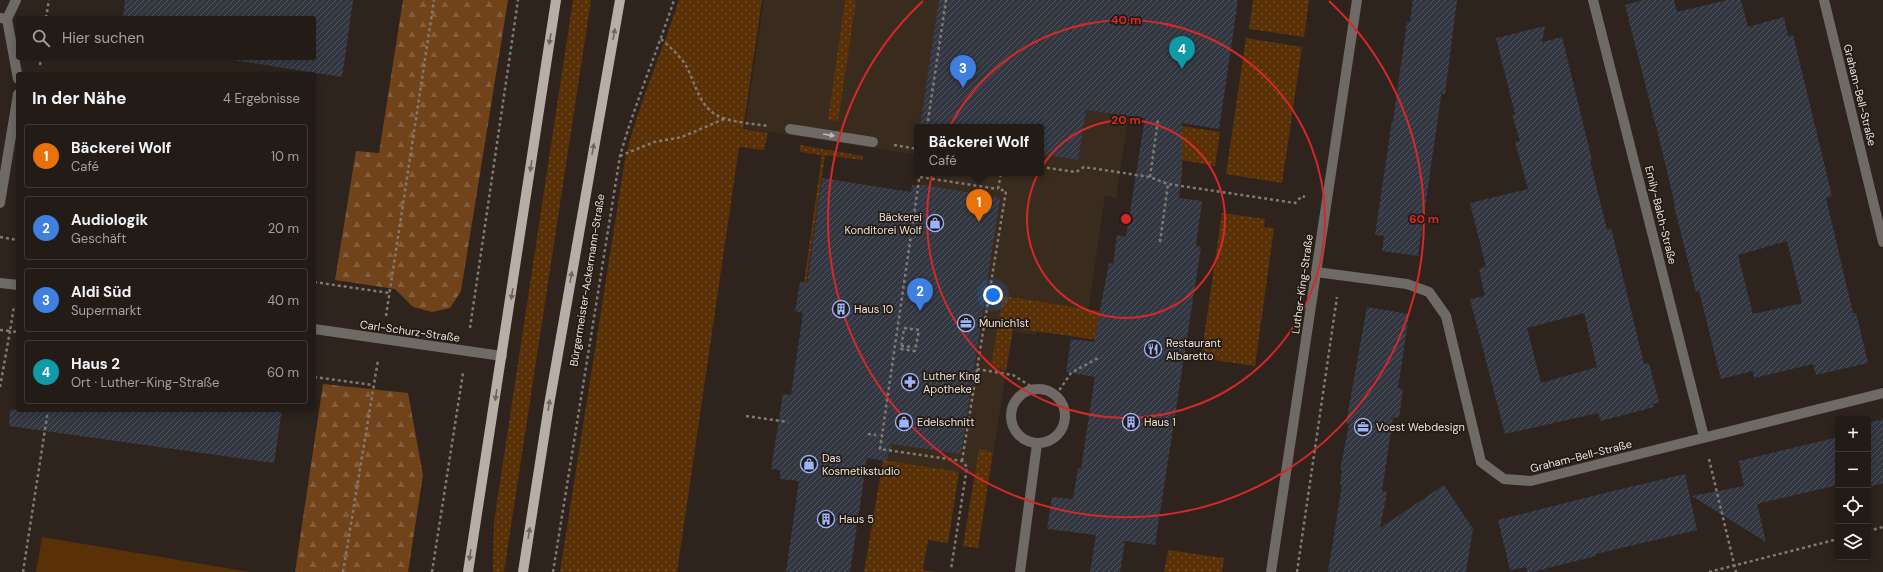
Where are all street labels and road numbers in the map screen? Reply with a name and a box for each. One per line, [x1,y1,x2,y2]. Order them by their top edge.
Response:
street label: Graham-Bell-Straße [1841,43,1879,147]
street label: Emily-Balch-Straße [1642,164,1680,266]
street label: Bürgermeister-Ackermann-Straße [566,193,608,367]
street label: Luther-King-Straße [1288,233,1316,335]
street label: Carl-Schurz-Straße [359,317,461,345]
street label: Graham-Bell-Straße [1529,437,1633,475]

